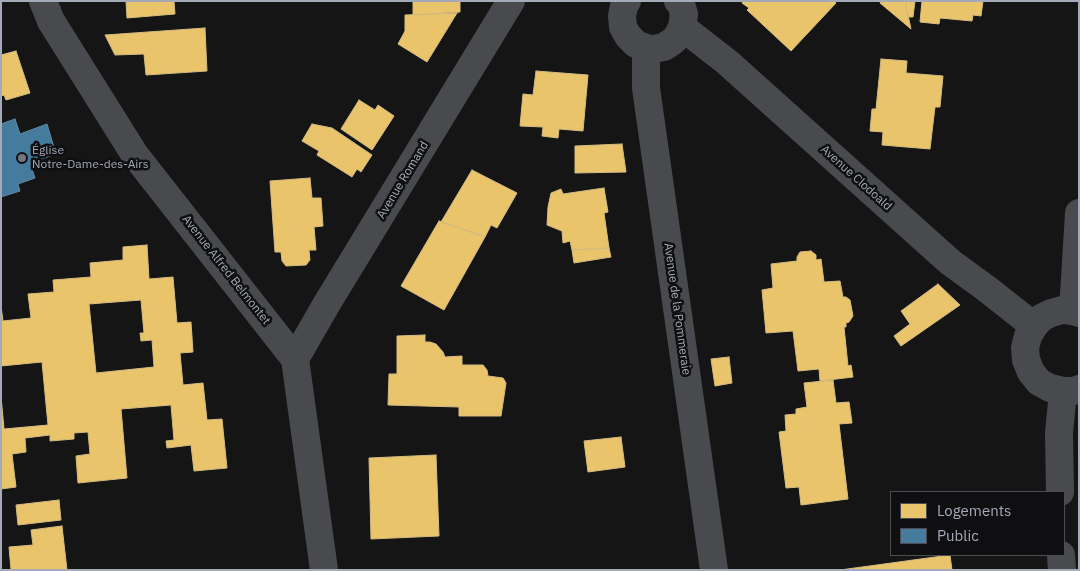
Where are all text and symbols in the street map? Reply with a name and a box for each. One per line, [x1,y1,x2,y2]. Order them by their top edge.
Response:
street label: Avenue Romand [374,139,432,221]
street label: Avenue Clodoald [817,142,895,214]
place label: Église Notre-Dame-des-Airs [32,144,149,172]
marker: Église Notre-Dame-des-Airs [16,152,28,164]
street label: Avenue Alfred Belmontet [179,212,273,328]
street label: Avenue de la Pommeraie [661,242,693,376]
legend [890,491,1065,556]
text: Logements [937,501,1011,520]
text: Public [937,526,979,545]

